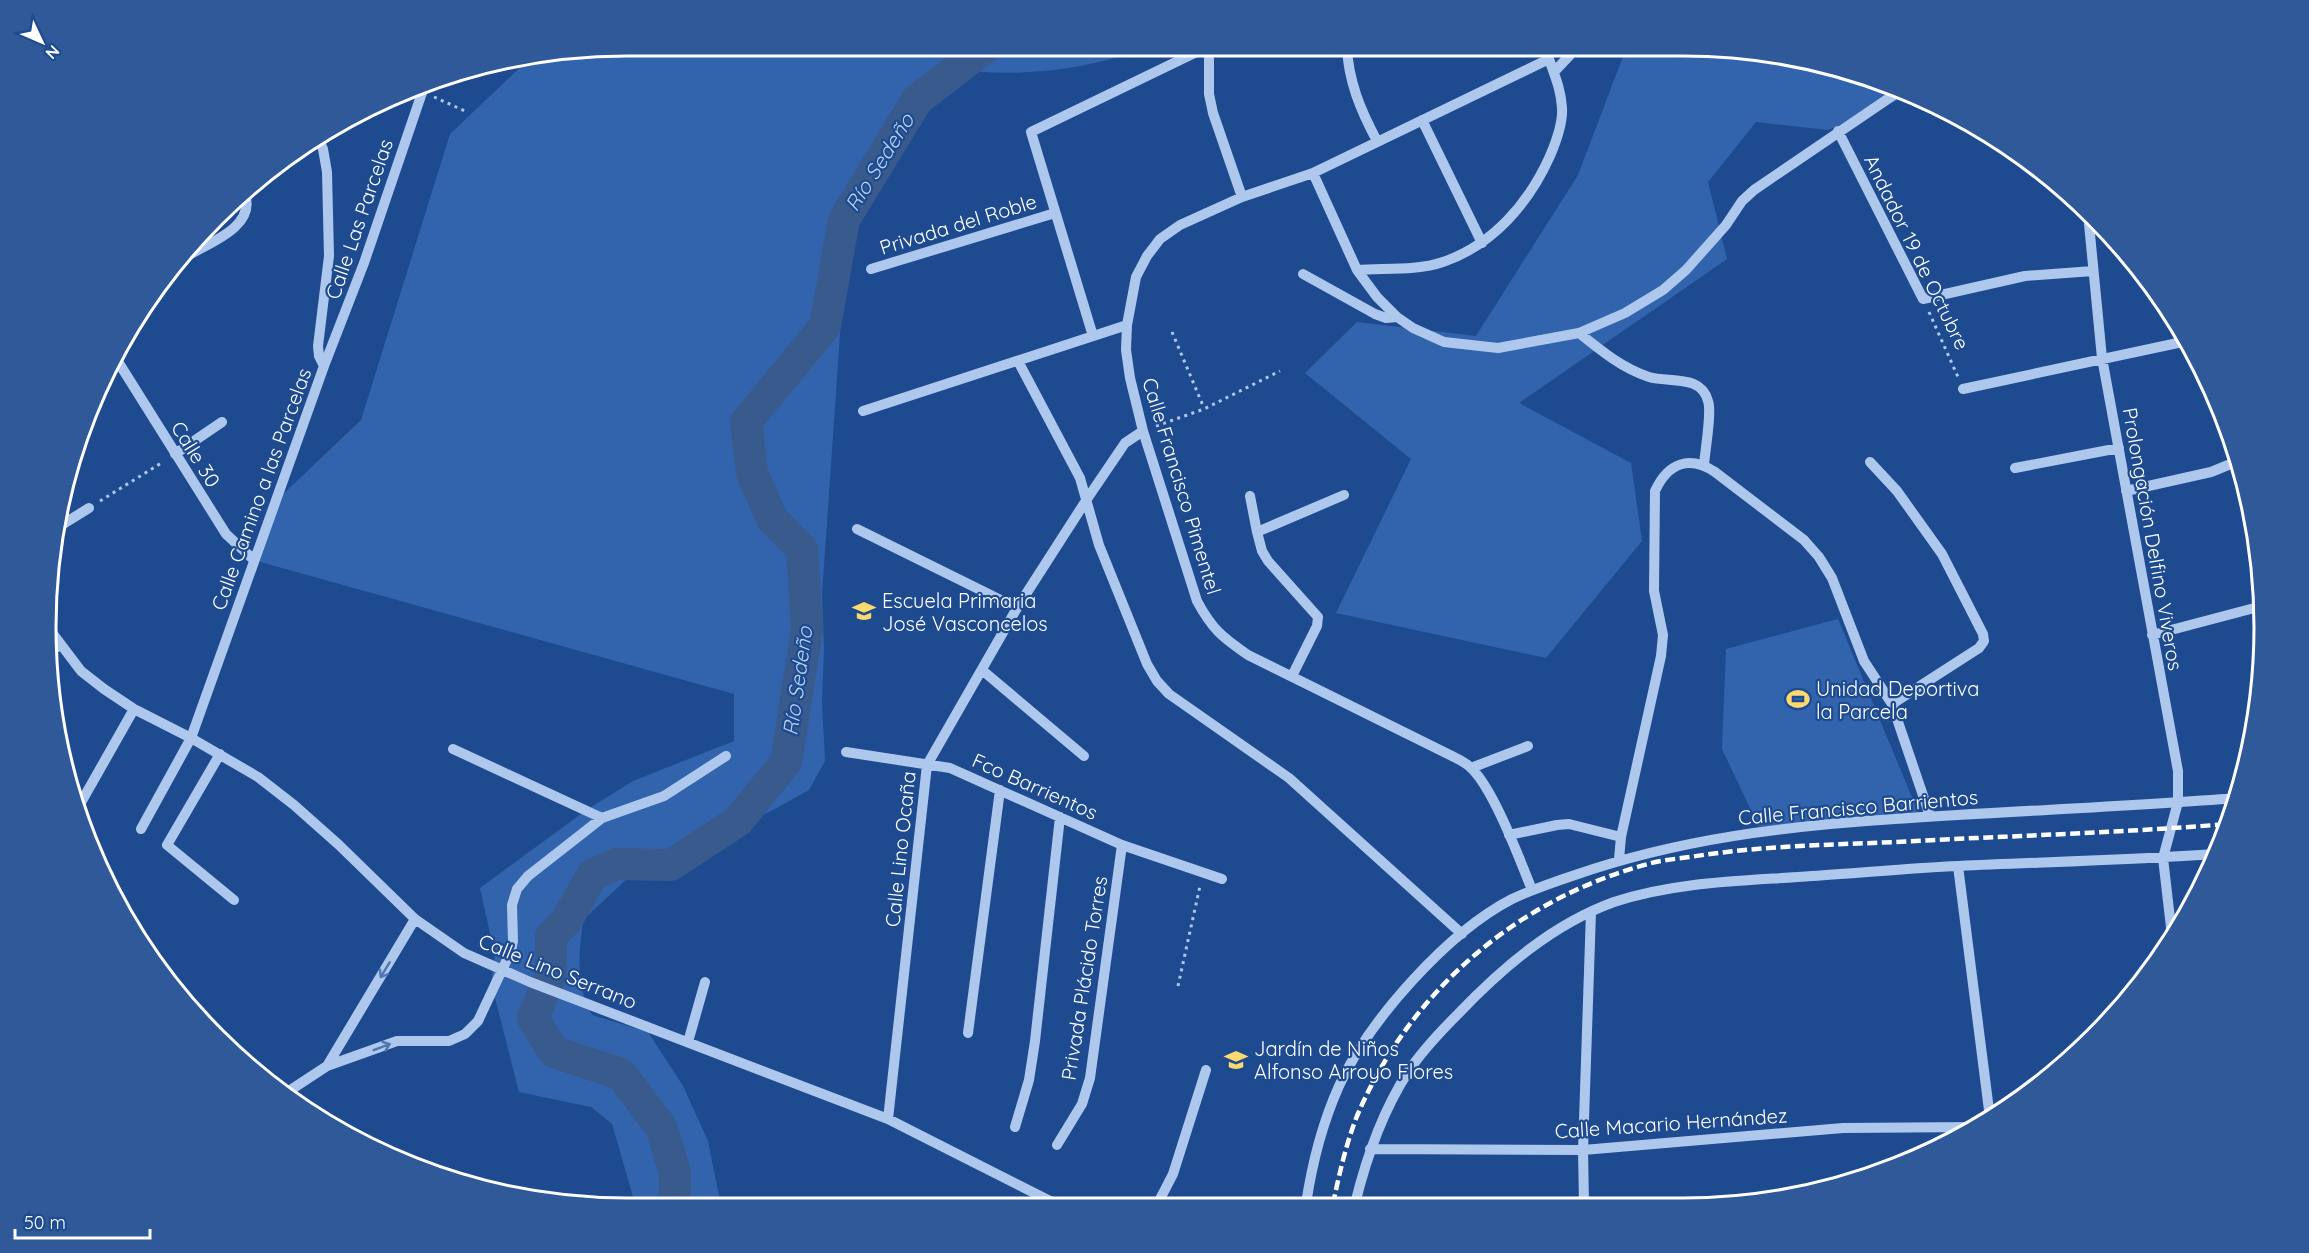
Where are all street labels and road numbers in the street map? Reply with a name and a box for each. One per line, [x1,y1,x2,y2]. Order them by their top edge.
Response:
street label: Calle Las Parcelas [320,136,398,302]
street label: Andador 19 de Octubre [1859,150,1975,354]
street label: Privada del Roble [876,188,1040,260]
street label: Calle Camino a las Parcelas [206,365,316,613]
street label: Calle Francisco Pimentel [1137,375,1227,597]
street label: Prolongación Delfino Viveros [2118,406,2188,672]
street label: Calle 30 [166,416,226,492]
street label: Fco Barrientos [968,747,1102,825]
street label: Calle Lino Ocaña [879,770,921,928]
street label: Calle Francisco Barrientos [1737,784,1979,830]
street label: Privada Plácido Torres [1055,874,1113,1082]
street label: Calle Lino Serrano [475,928,641,1014]
street label: Calle Macario Hernández [1554,1102,1788,1144]

